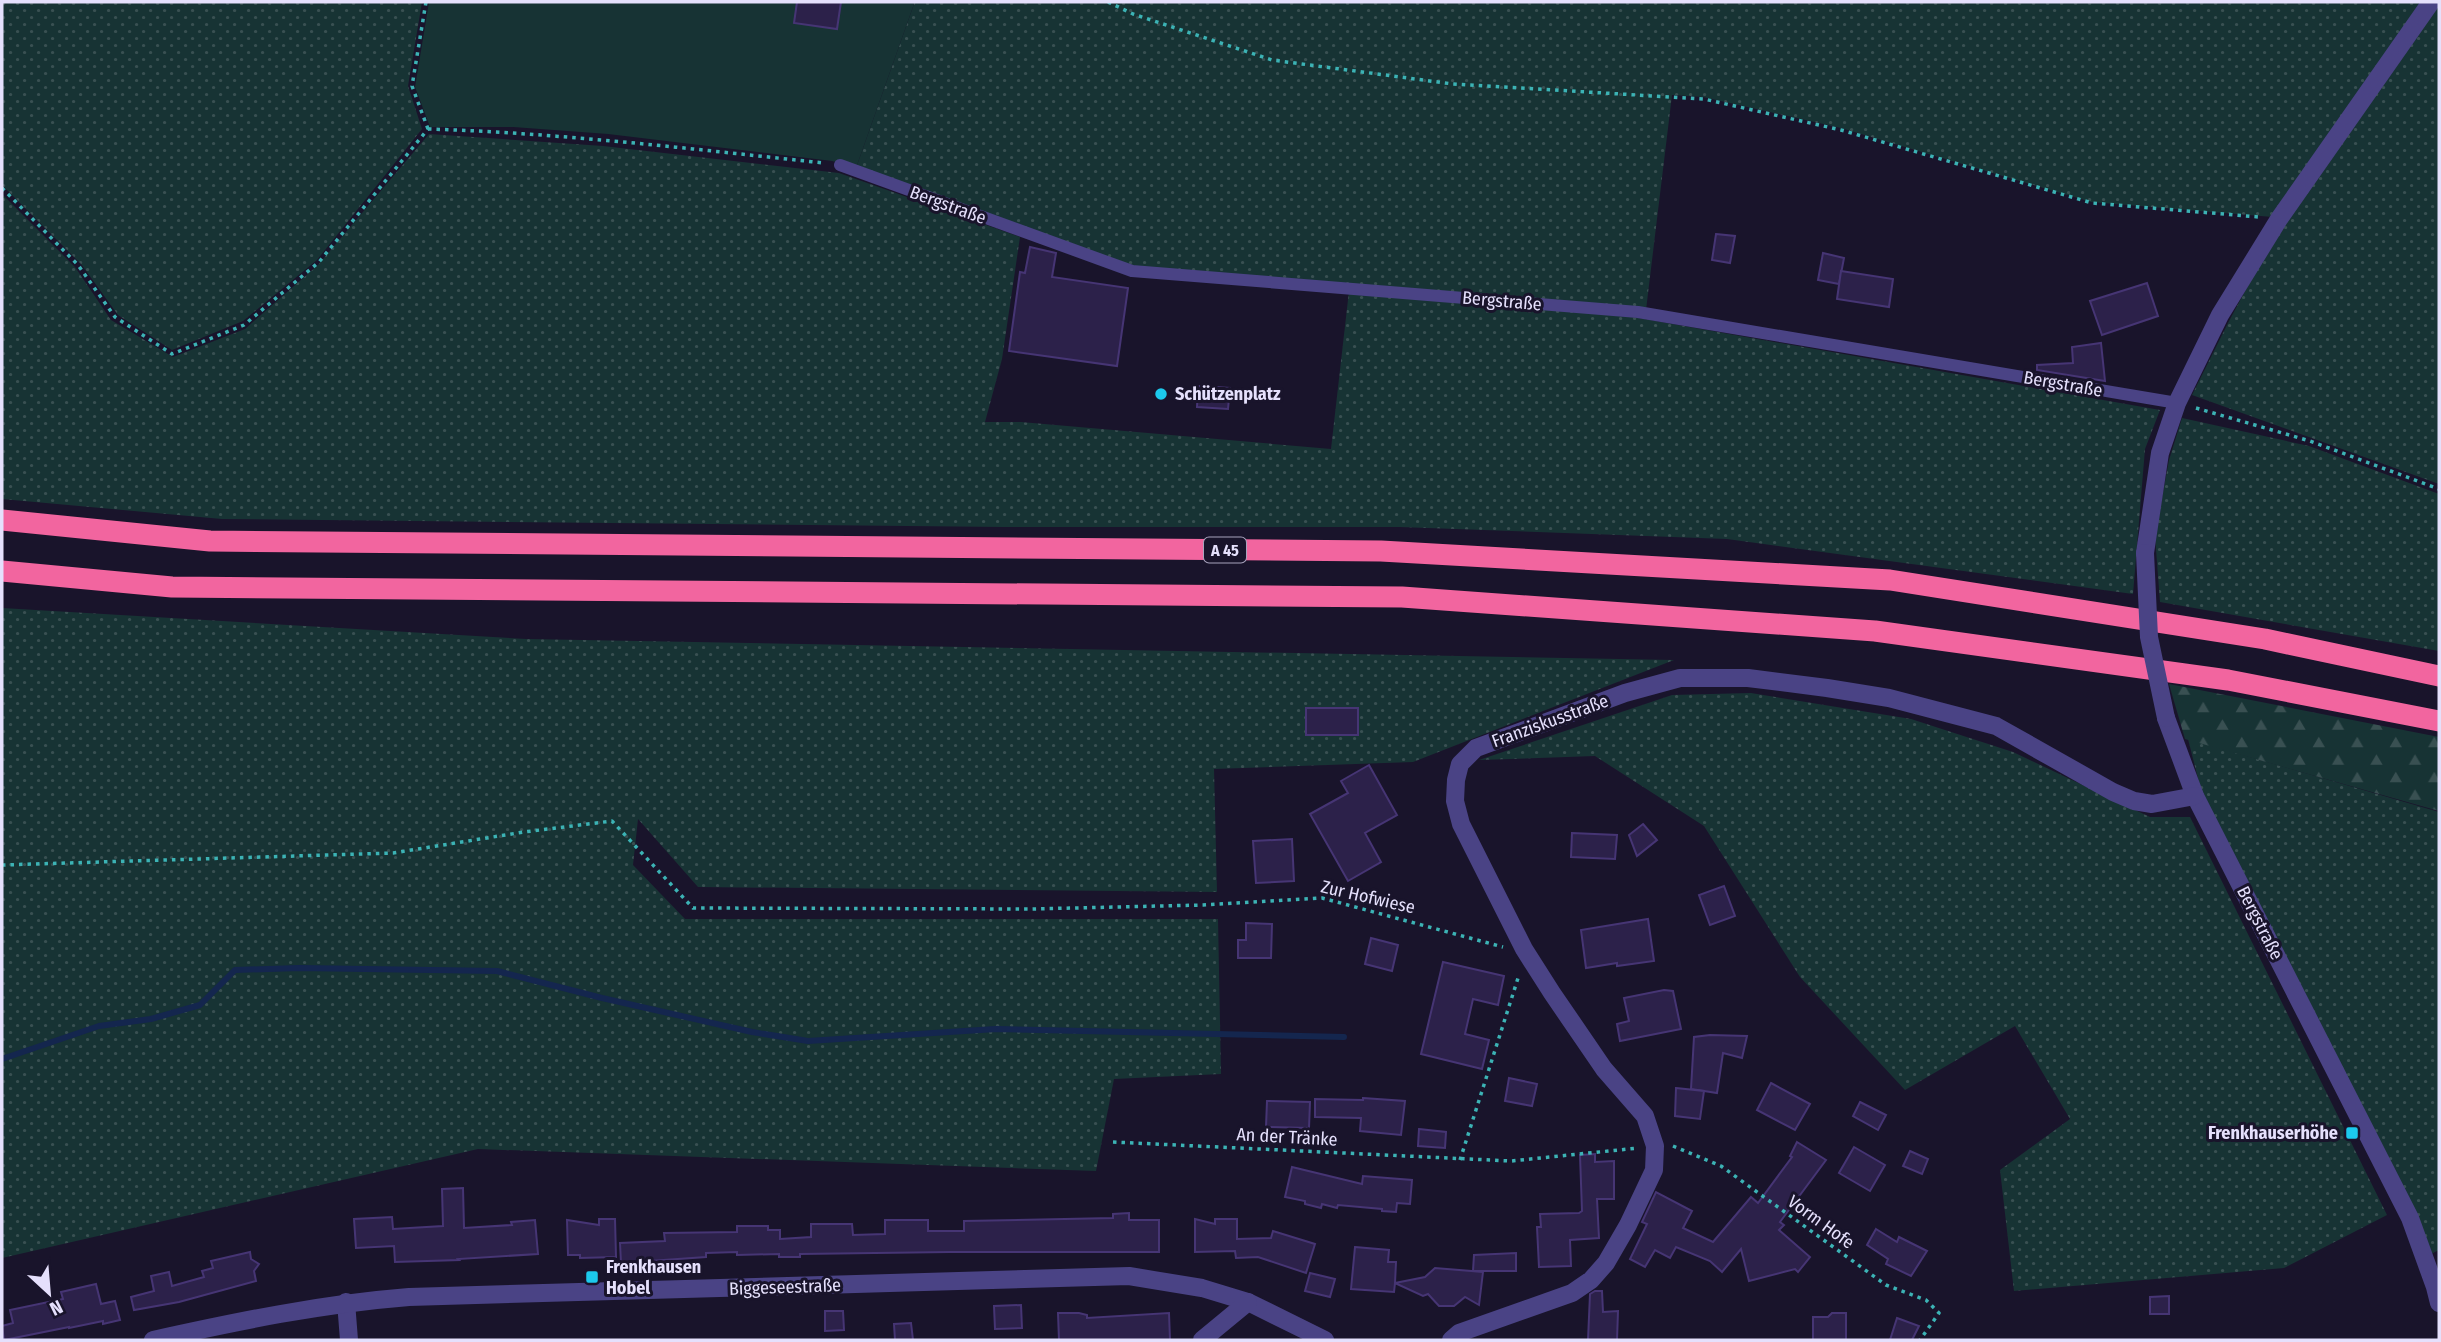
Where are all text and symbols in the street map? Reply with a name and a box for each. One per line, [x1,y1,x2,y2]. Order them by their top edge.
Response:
street label: Bergstraße [907,181,989,229]
street label: Bergstraße [1461,287,1543,315]
street label: Bergstraße [2022,366,2104,402]
place label: Schützenplatz [1175,383,1281,405]
marker: Schützenplatz [1153,386,1169,402]
road number: A 45 [1204,538,1246,562]
street label: Franziskusstraße [1489,690,1611,752]
street label: Zur Hofwiese [1319,876,1417,919]
street label: Bergstraße [2232,882,2288,964]
place label: Frenkhauserhöhe [2208,1122,2338,1144]
street label: An der Tränke [1236,1123,1338,1151]
marker: Frenkhauserhöhe [2344,1125,2360,1141]
street label: Vorm Hofe [1783,1190,1859,1254]
place label: Frenkhausen Hobel [606,1256,701,1299]
north arrow [14,1258,84,1328]
marker: Frenkhausen Hobel [584,1269,600,1285]
street label: Biggeseestraße [729,1274,841,1300]
text: N [46,1295,66,1321]

